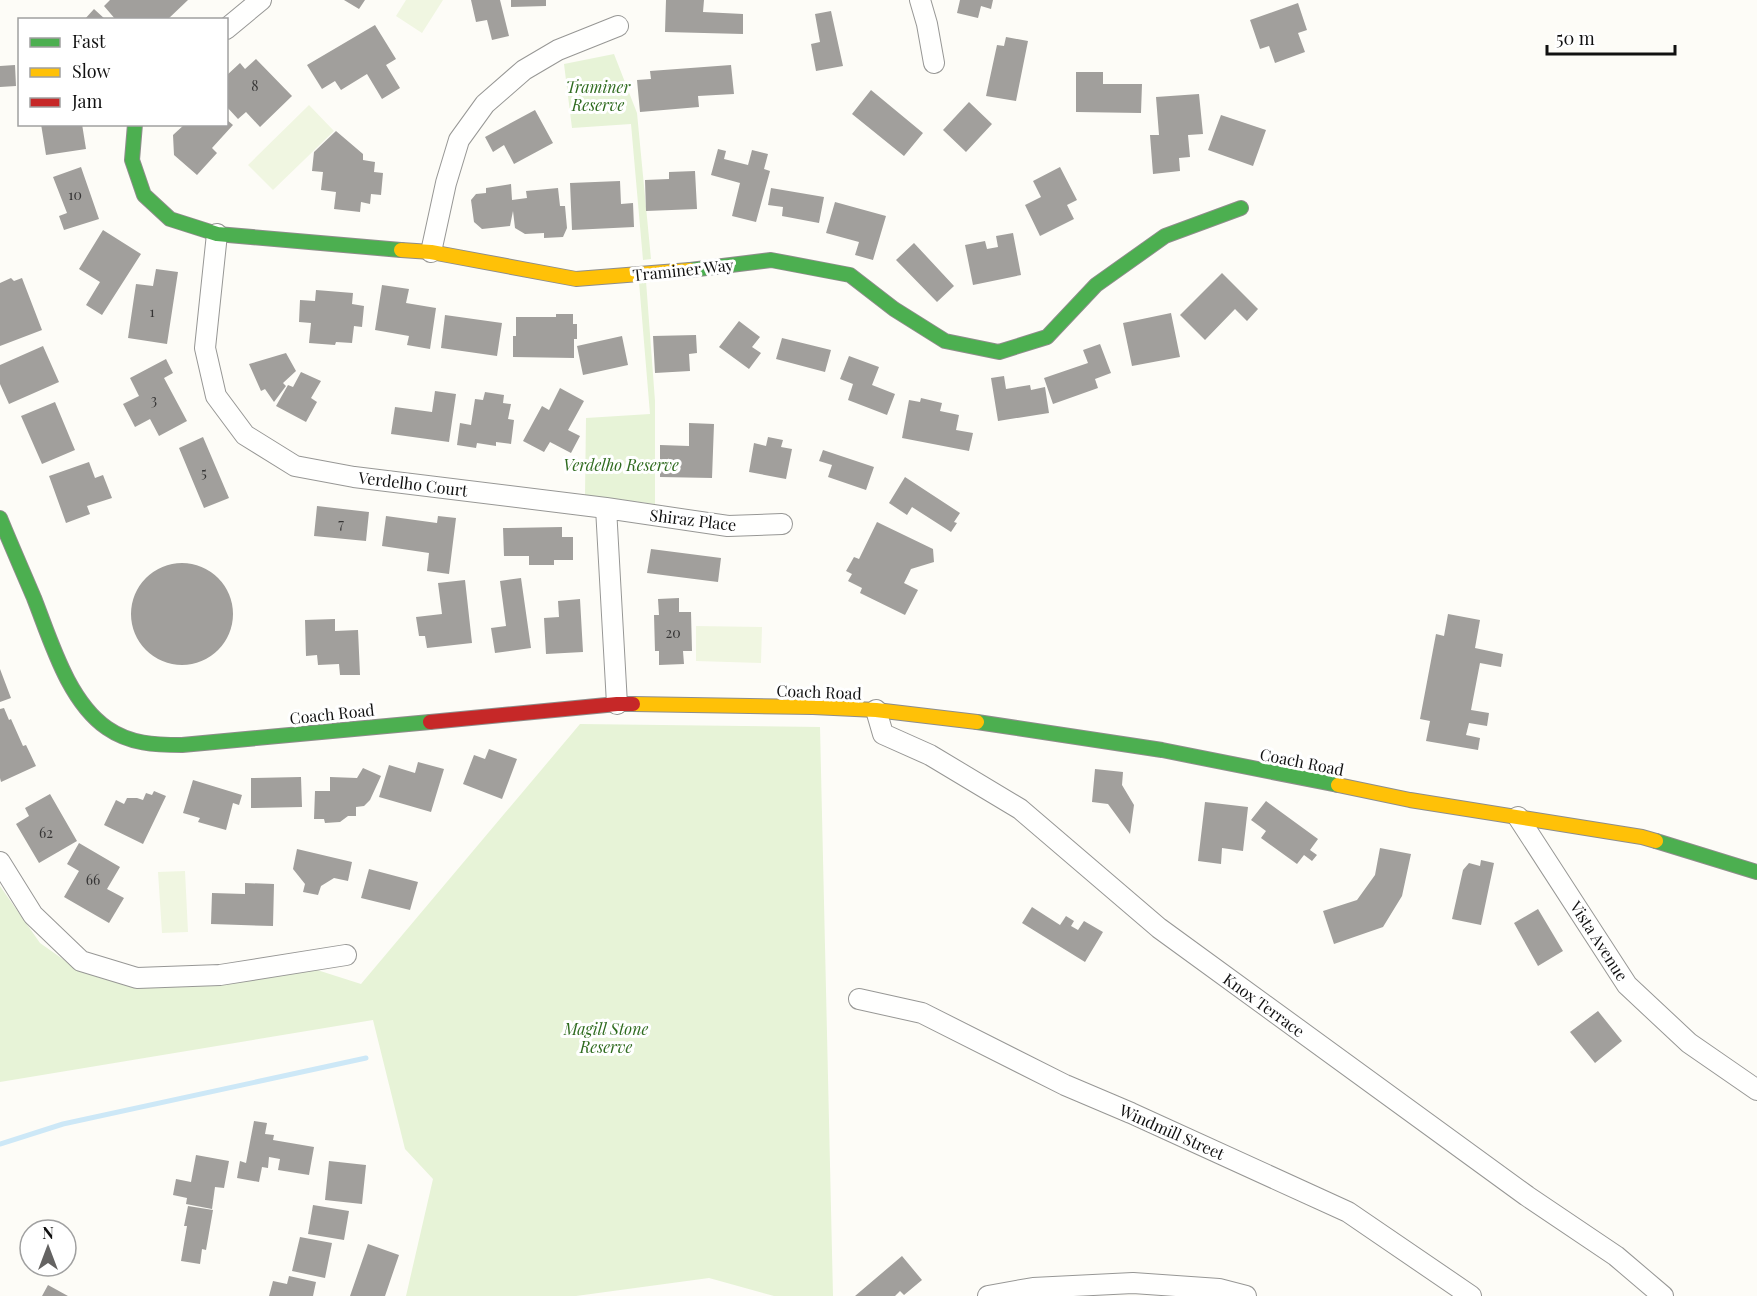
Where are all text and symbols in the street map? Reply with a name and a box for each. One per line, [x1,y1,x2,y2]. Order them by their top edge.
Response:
legend [18,18,228,126]
scale bar [1547,18,1674,56]
text: 50 m [1556,26,1595,50]
text: Fast [72,29,106,53]
text: Slow [72,59,110,83]
house number: 8 [251,76,259,95]
park label: Traminer Reserve [566,76,631,115]
text: Jam [71,89,102,113]
house number: 10 [68,185,82,204]
street label: Traminer Way [631,254,734,285]
house number: 1 [149,302,155,321]
house number: 3 [151,390,157,409]
park label: Verdelho Reserve [563,454,679,475]
house number: 5 [201,463,207,482]
street label: Verdelho Court [356,466,469,501]
street label: Shiraz Place [649,504,738,535]
house number: 7 [338,514,344,533]
house number: 20 [665,623,681,642]
street label: Coach Road [776,680,862,703]
street label: Coach Road [288,699,375,728]
street label: Coach Road [1258,743,1346,780]
house number: 62 [39,823,53,842]
house number: 66 [86,870,100,889]
street label: Vista Avenue [1565,896,1633,985]
street label: Knox Terrace [1219,968,1309,1041]
park label: Magill Stone Reserve [563,1018,648,1057]
street label: Windmill Street [1116,1099,1228,1164]
north arrow [18,1218,78,1278]
text: N [42,1222,54,1243]

